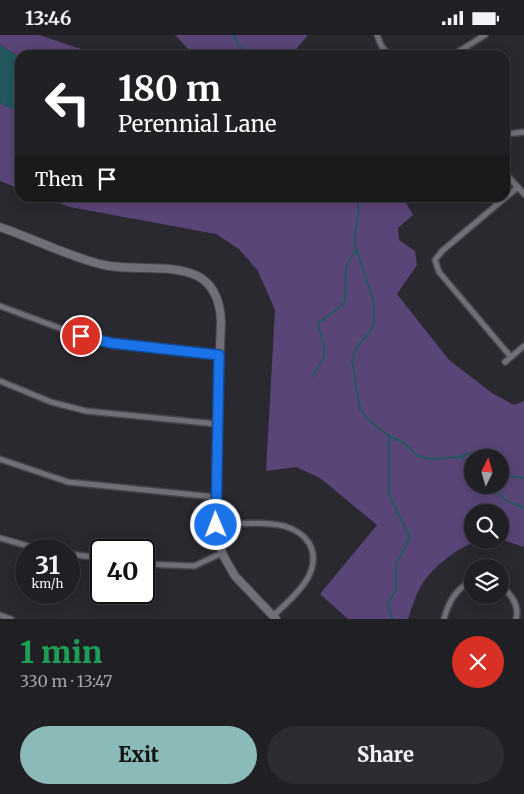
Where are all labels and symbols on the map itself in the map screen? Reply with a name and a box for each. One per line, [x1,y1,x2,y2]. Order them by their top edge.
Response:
pin [60,315,102,357]
north arrow [464,449,509,494]
position arrow [189,498,241,550]
speed limit sign: 40 [90,539,155,604]

